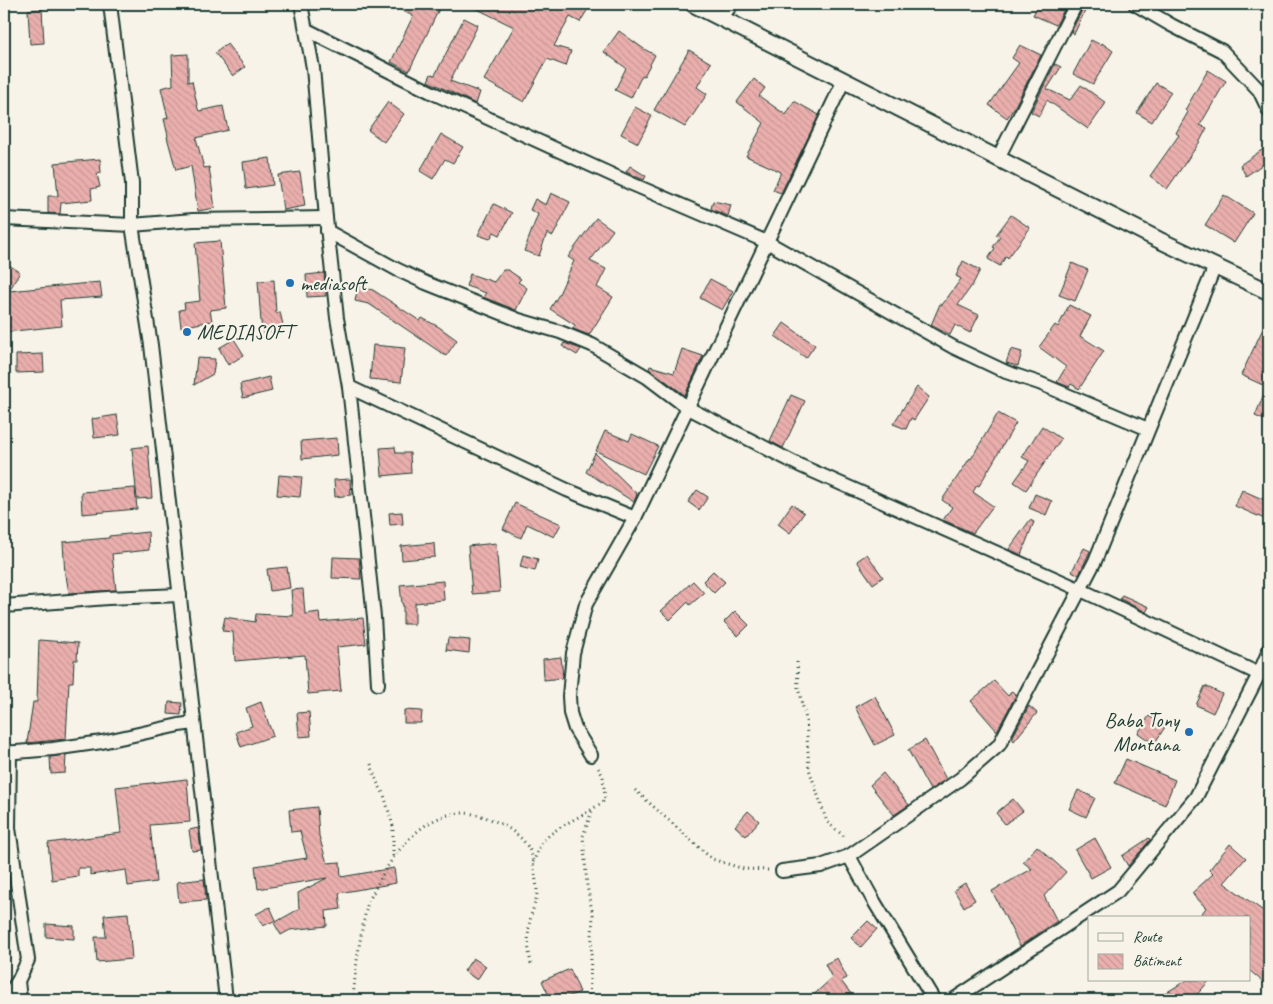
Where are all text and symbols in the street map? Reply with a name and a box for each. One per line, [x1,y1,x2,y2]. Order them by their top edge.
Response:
place label: mediasoft [300,270,368,296]
marker: mediasoft [284,277,296,289]
place label: MEDIASOFT [197,319,298,345]
marker: MEDIASOFT [181,326,193,338]
place label: Baba Tony Montana [1105,707,1181,757]
marker: Baba Tony Montana [1183,726,1195,738]
legend [1088,916,1250,982]
text: Route [1133,928,1163,947]
text: Bâtiment [1133,952,1183,971]

